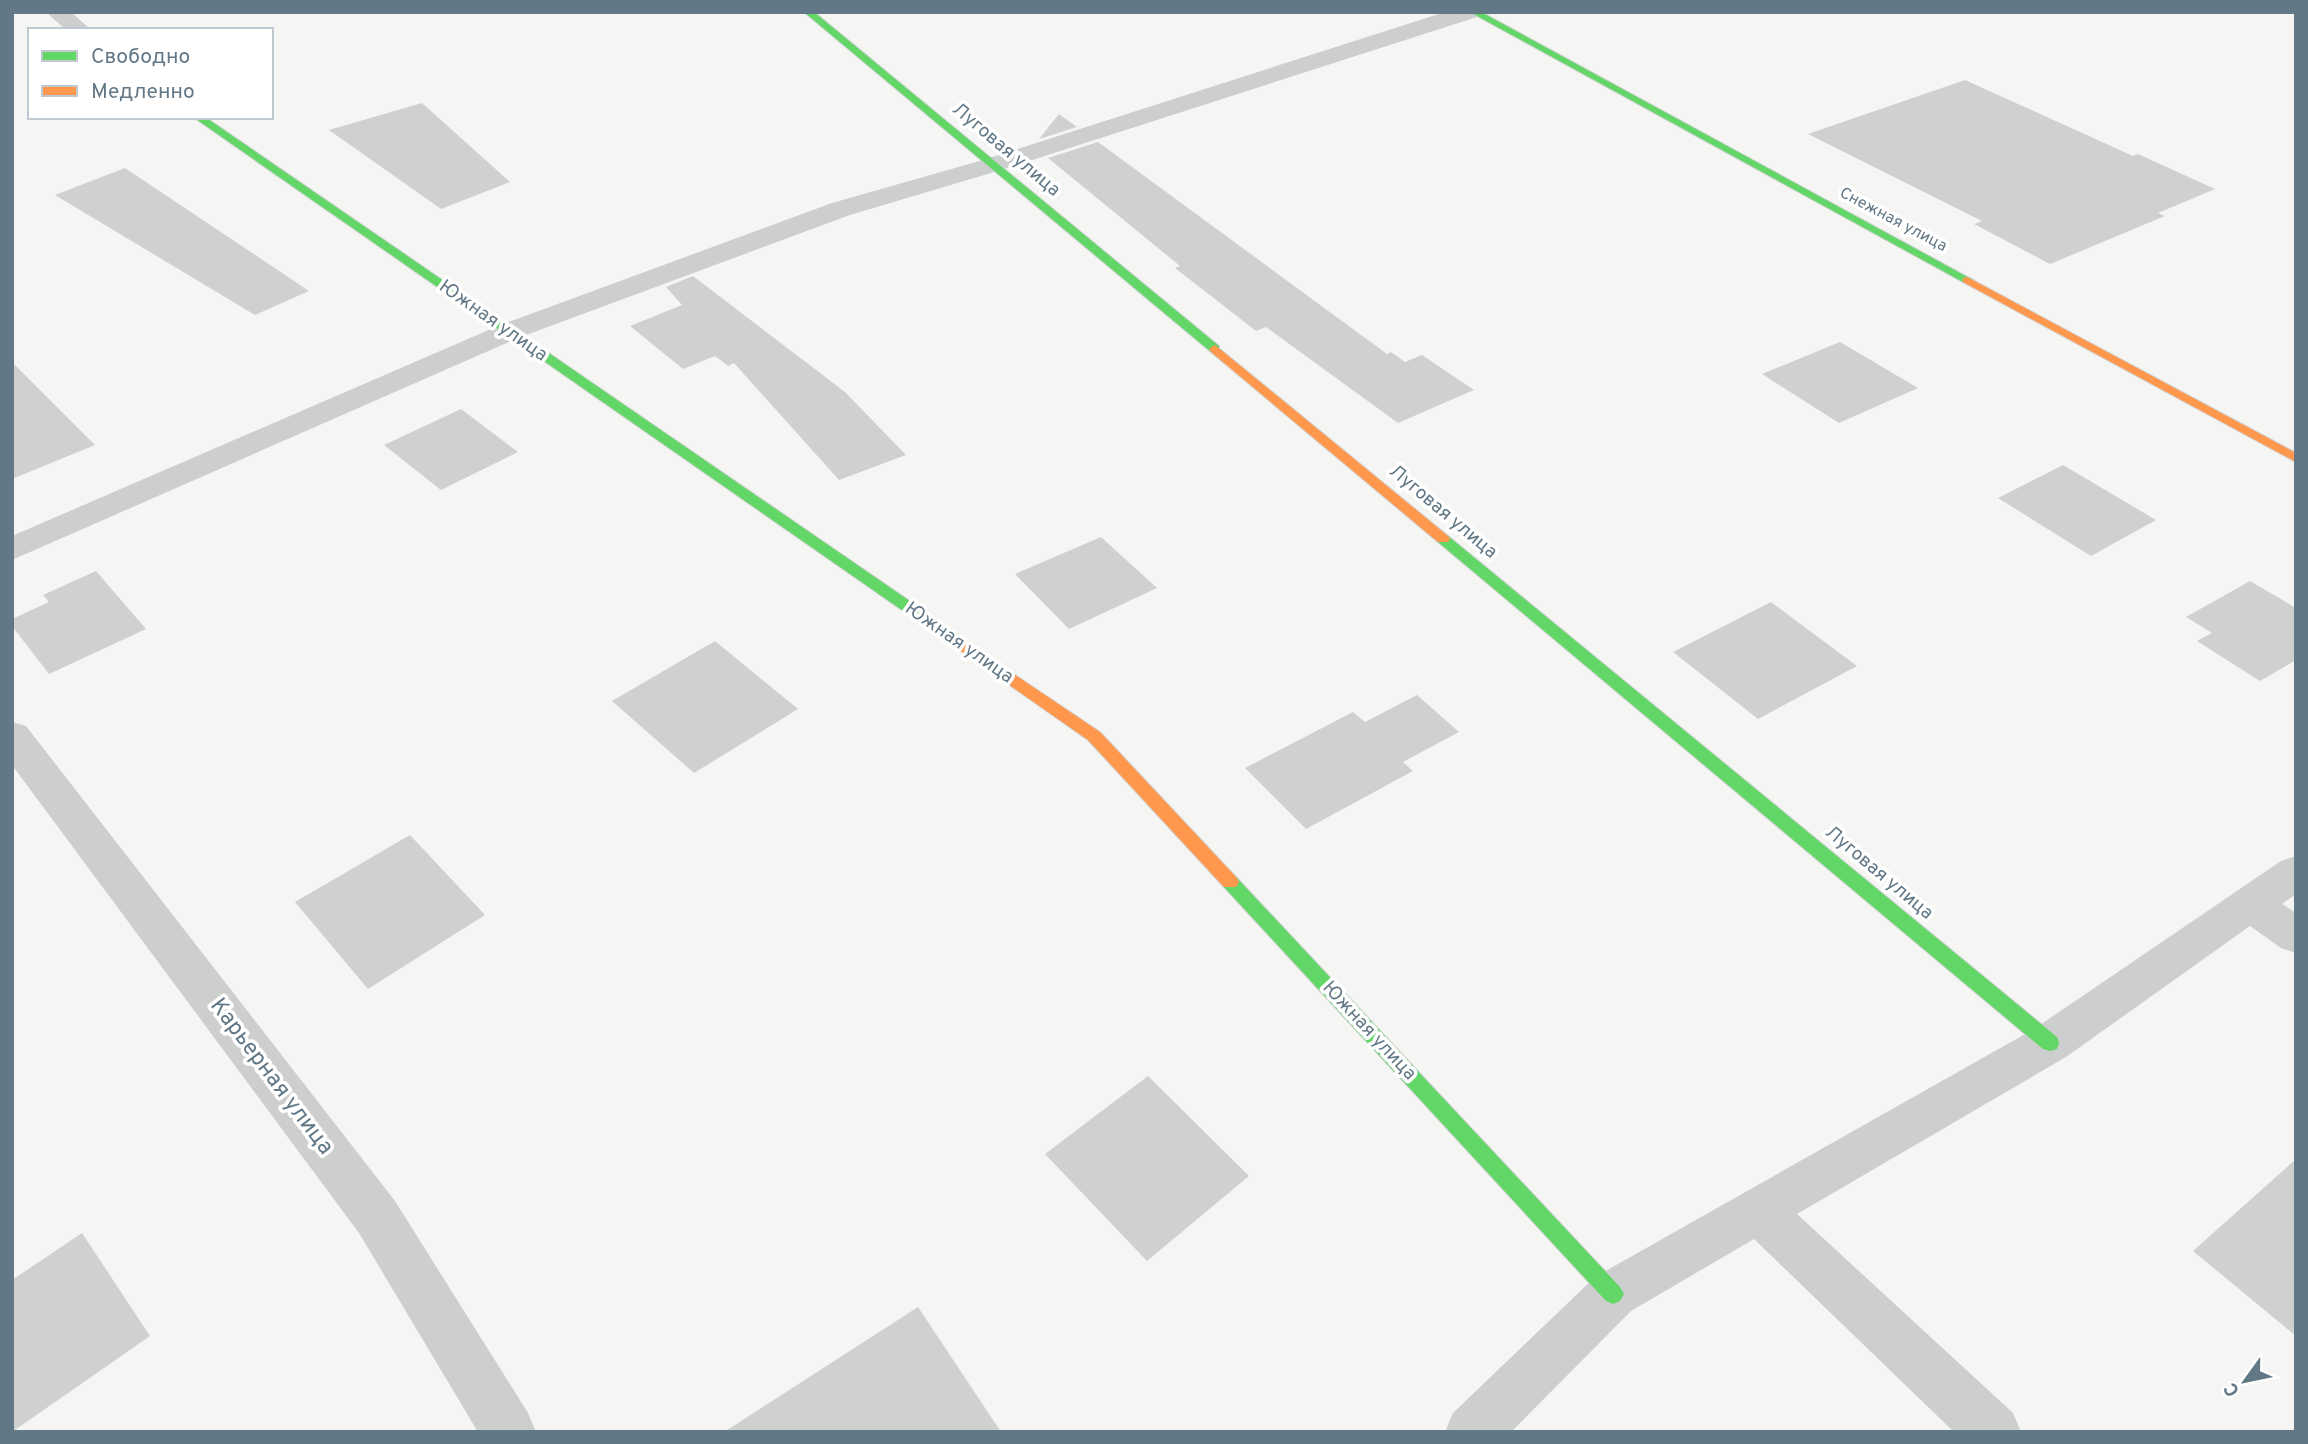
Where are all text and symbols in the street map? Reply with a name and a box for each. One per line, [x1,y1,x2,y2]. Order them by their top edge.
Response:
legend [28,28,273,119]
text: Свободно [91,44,190,71]
text: Медленно [91,79,195,106]
street label: Луговая улица [947,98,1065,202]
street label: Снежная улица [1836,183,1950,257]
street label: Южная улица [434,275,552,367]
street label: Луговая улица [1384,460,1502,564]
street label: Южная улица [900,597,1018,689]
street label: Луговая улица [1820,821,1938,925]
street label: Южная улица [1317,976,1421,1086]
street label: Карьерная улица [203,993,339,1161]
north arrow [2210,1346,2280,1416]
text: С [2219,1378,2246,1401]

